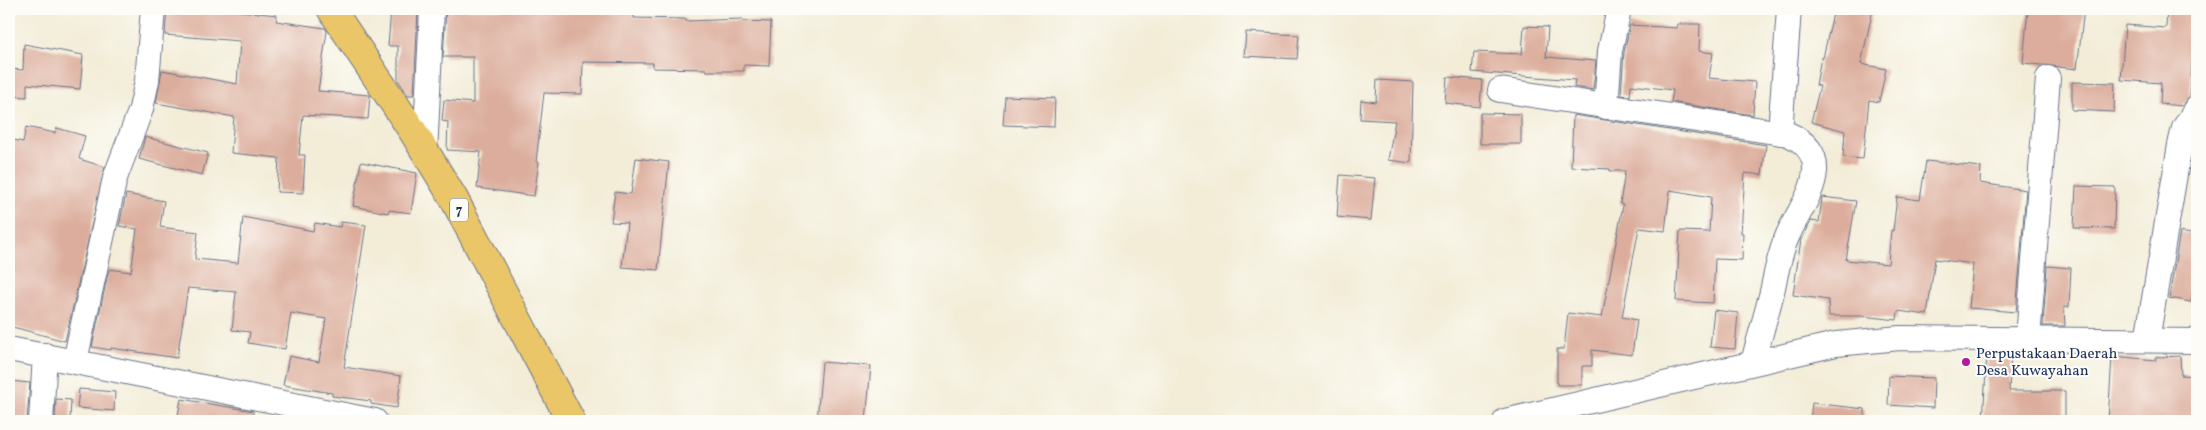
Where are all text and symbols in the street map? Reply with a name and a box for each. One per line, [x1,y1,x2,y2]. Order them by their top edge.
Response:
road number: 7 [450,198,468,222]
place label: Perpustakaan Daerah Desa Kuwayahan [1976,344,2117,382]
marker: Perpustakaan Daerah Desa Kuwayahan [1960,356,1972,368]

